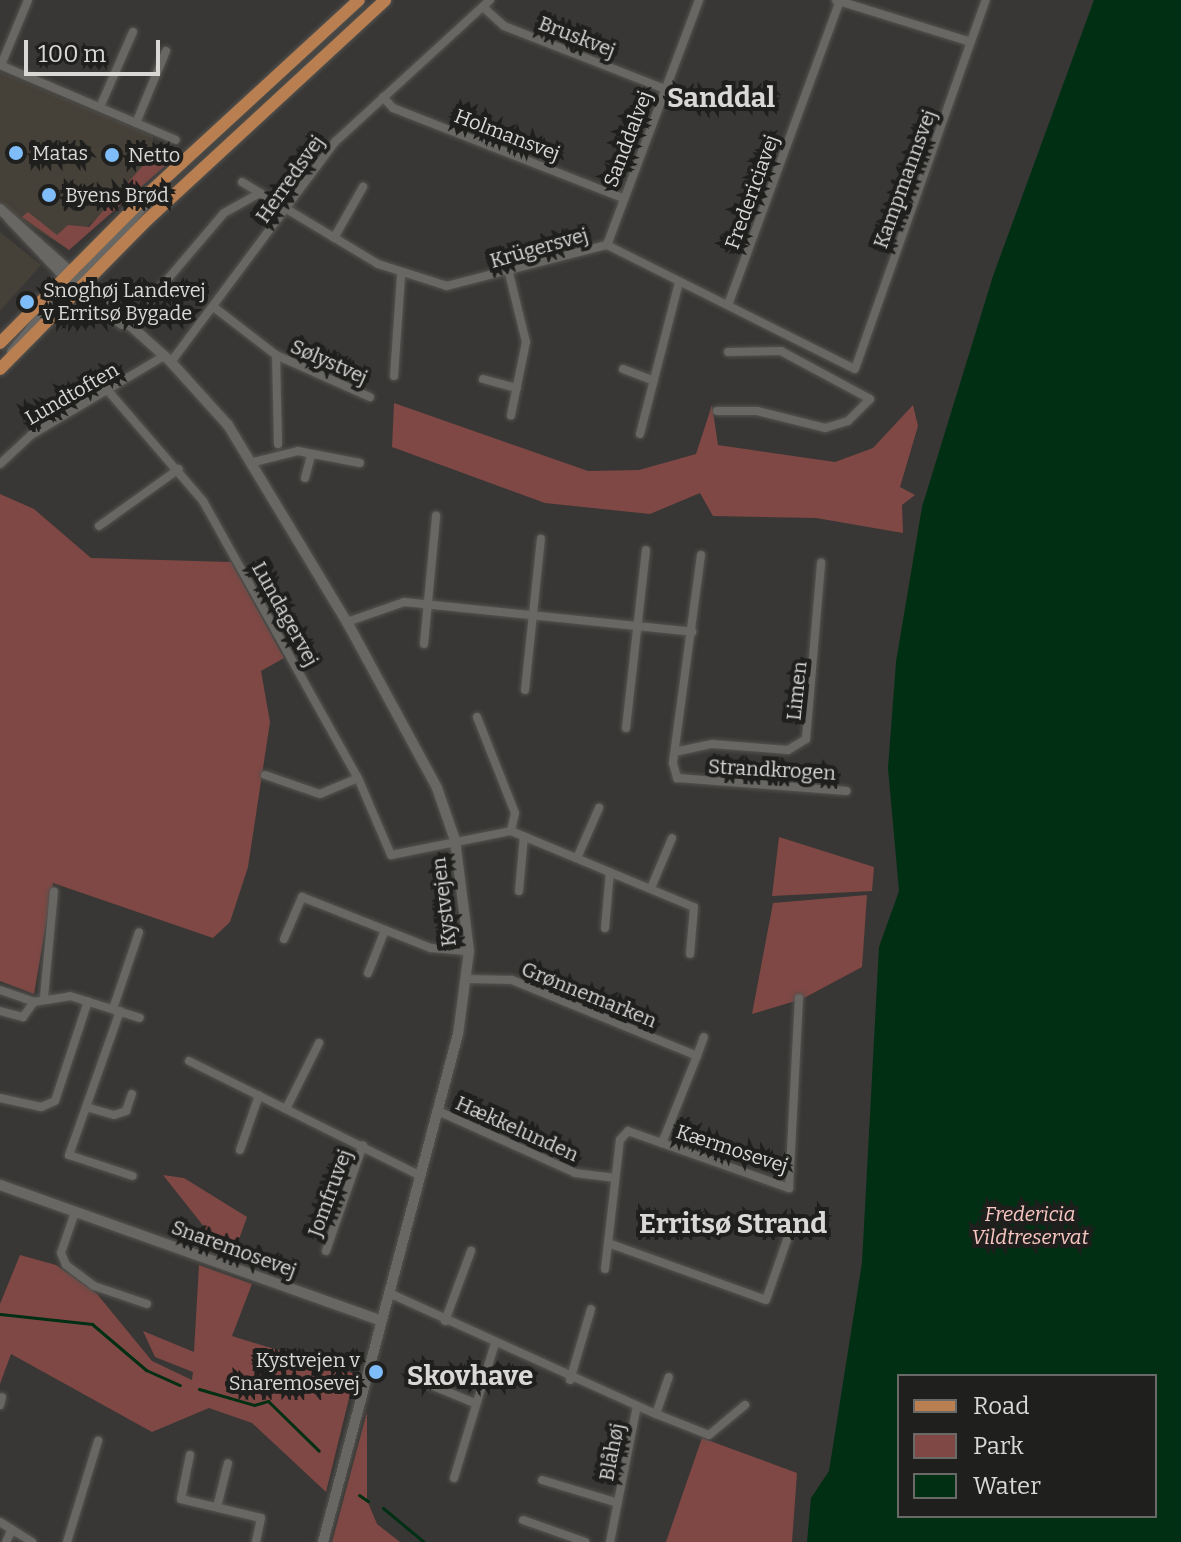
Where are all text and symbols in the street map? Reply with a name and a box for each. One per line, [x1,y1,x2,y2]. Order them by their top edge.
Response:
street label: Bruskvej [535,11,619,63]
scale bar [28,24,164,74]
text: 100 m [38,40,106,68]
district label: Sanddal [667,81,775,115]
street label: Sanddalvej [599,88,657,190]
street label: Holmansvej [451,104,563,166]
street label: Kampmannsvej [869,106,941,252]
street label: Herredsvej [251,130,329,228]
street label: Fredericiavej [720,132,784,252]
place label: Matas [32,141,88,165]
place label: Netto [128,143,180,167]
marker: Matas [7,144,25,162]
marker: Netto [103,146,121,164]
place label: Byens Brød [65,183,169,207]
marker: Byens Brød [40,186,58,204]
street label: Krügersvej [487,223,591,273]
place label: Snoghøj Landevej v Erritsø Bygade [43,278,206,325]
marker: Snoghøj Landevej v Erritsø Bygade [18,293,36,311]
street label: Sølystvej [287,334,371,390]
street label: Lundtoften [21,358,123,430]
street label: Lundagervej [247,558,323,670]
street label: Limen [782,660,812,722]
street label: Strandkrogen [707,755,837,785]
street label: Kystvejen [427,856,461,948]
street label: Grønnemarken [518,957,660,1033]
street label: Hækkelunden [452,1091,582,1167]
street label: Kærmosevej [673,1120,791,1178]
street label: Jomfruvej [303,1146,357,1240]
park label: Fredericia Vildtreservat [971,1202,1089,1249]
district label: Erritsø Strand [639,1207,827,1241]
street label: Snaremosevej [168,1215,300,1283]
place label: Kystvejen v Snaremosevej [229,1348,360,1395]
district label: Skovhave [407,1359,533,1393]
marker: Kystvejen v Snaremosevej [367,1363,385,1381]
legend [897,1374,1157,1518]
text: Road [973,1392,1029,1420]
street label: Blåhøj [595,1421,629,1483]
text: Park [973,1432,1024,1460]
text: Water [973,1472,1041,1500]

